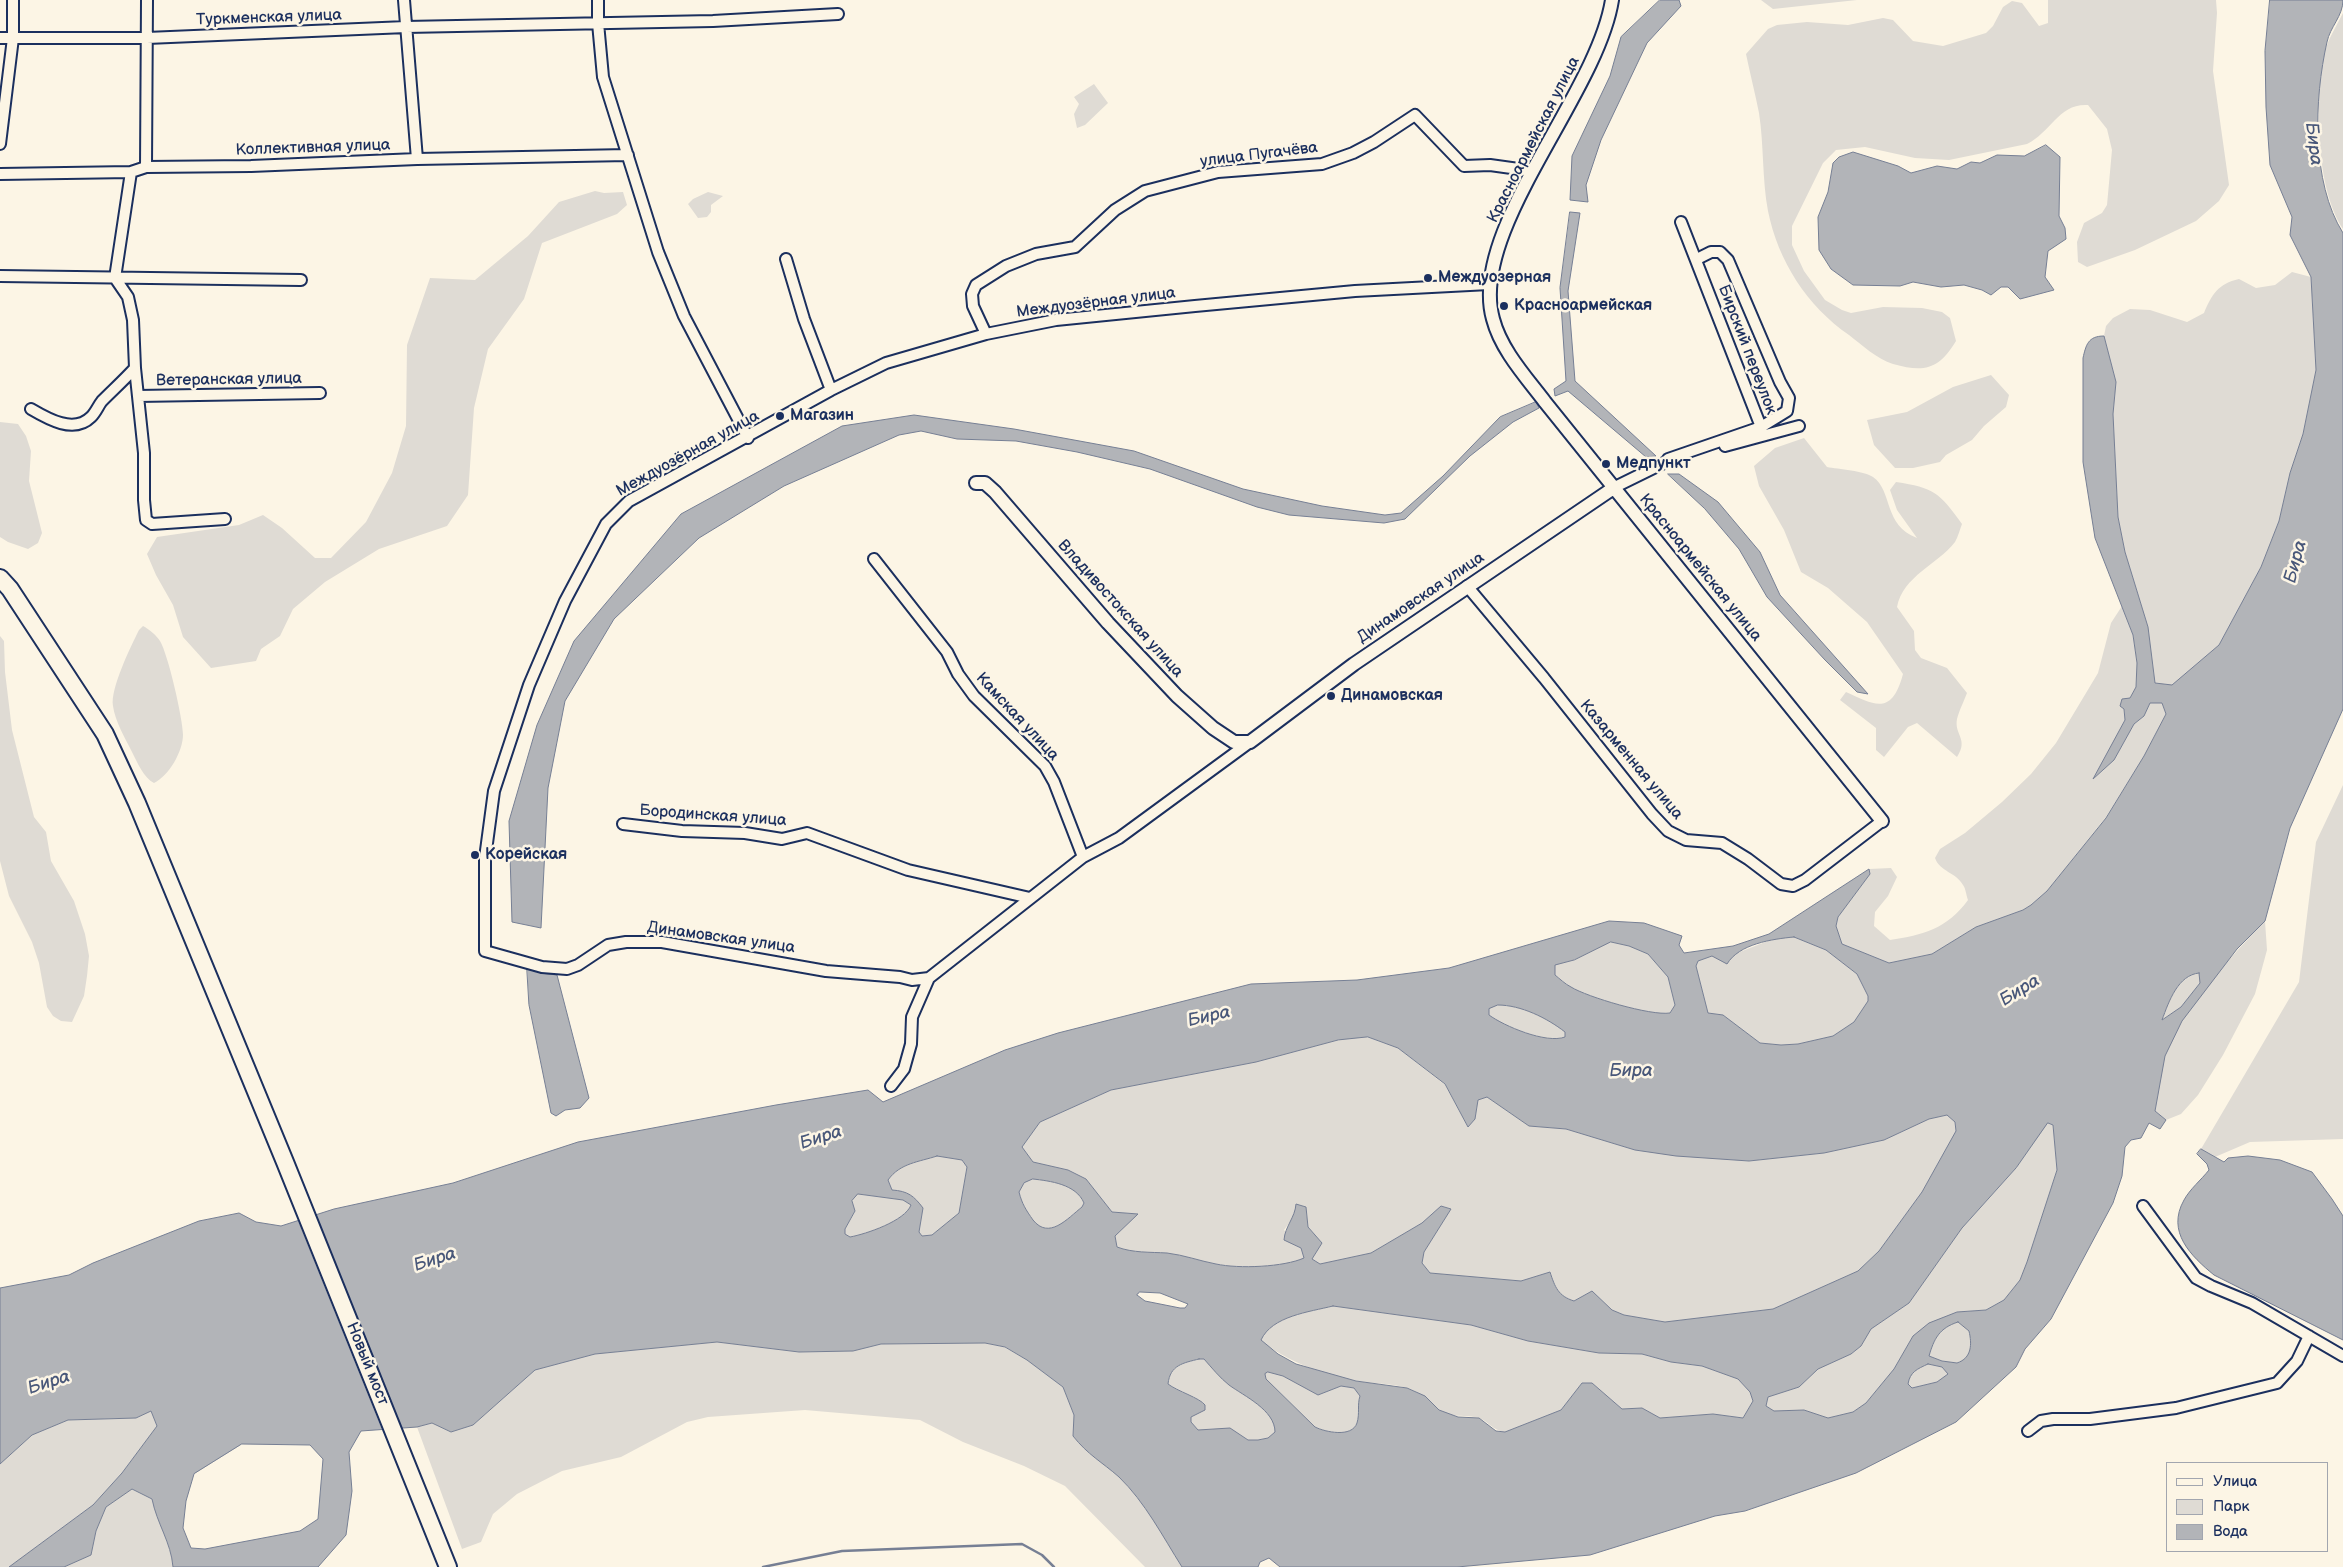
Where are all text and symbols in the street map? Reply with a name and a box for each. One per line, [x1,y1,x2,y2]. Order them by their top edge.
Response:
street label: Туркменская улица [196,6,342,30]
street label: Красноармейская улица [1484,54,1584,226]
water label: Бира [2300,121,2326,167]
street label: Коллективная улица [235,136,391,160]
street label: улица Пугачёва [1199,138,1319,172]
place label: Междуозерная [1438,268,1551,288]
marker: Междуозерная [1422,272,1434,284]
street label: Бирский переулок [1713,283,1781,417]
street label: Междуозёрная улица [1015,284,1177,322]
place label: Красноармейская [1514,296,1652,316]
marker: Красноармейская [1498,300,1510,312]
street label: Ветеранская улица [156,369,302,391]
place label: Магазин [790,406,854,426]
street label: Междуозёрная улица [613,407,763,501]
marker: Магазин [774,410,786,422]
place label: Медпункт [1616,454,1691,474]
marker: Медпункт [1600,458,1612,470]
street label: Красноармейская улица [1635,490,1765,646]
street label: Владивостокская улица [1053,536,1187,682]
water label: Бира [2280,538,2312,586]
street label: Динамовская улица [1354,548,1488,648]
street label: Камская улица [971,669,1063,765]
place label: Динамовская [1341,686,1443,706]
marker: Динамовская [1325,690,1337,702]
street label: Казарменная улица [1575,696,1687,824]
street label: Бородинская улица [639,801,787,831]
place label: Корейская [485,845,567,865]
marker: Корейская [469,849,481,861]
street label: Динамовская улица [646,918,796,958]
water label: Бира [1996,970,2044,1012]
water label: Бира [1185,1002,1233,1032]
water label: Бира [1609,1060,1653,1082]
water label: Бира [797,1121,845,1155]
water label: Бира [411,1243,459,1277]
street label: Новый мост [342,1320,392,1408]
water label: Бира [25,1366,73,1400]
legend [2166,1462,2328,1552]
text: Улица [2213,1472,2257,1491]
text: Парк [2213,1497,2250,1516]
text: Вода [2213,1522,2248,1541]

